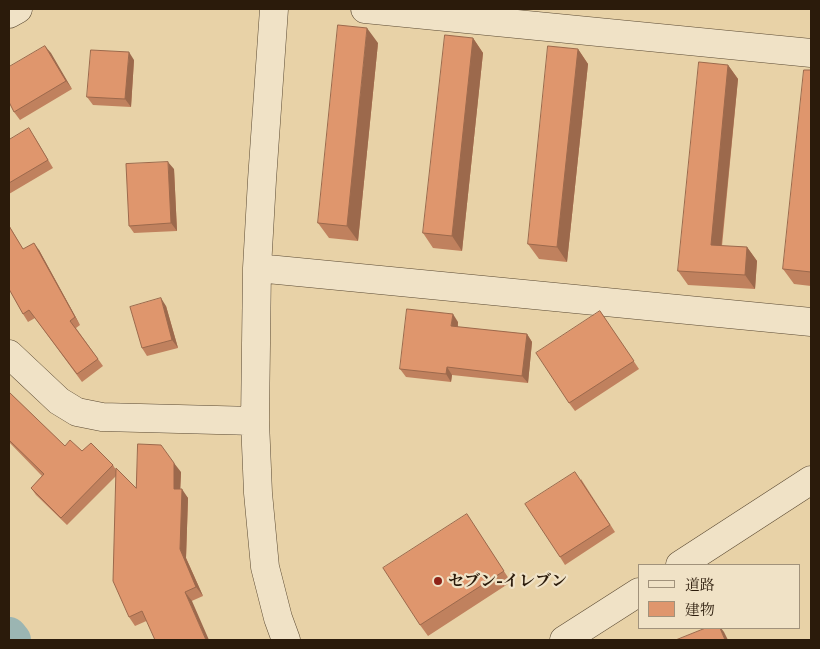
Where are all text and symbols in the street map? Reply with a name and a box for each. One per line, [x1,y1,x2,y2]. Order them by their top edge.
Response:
legend [638,564,800,629]
place label: セブン-イレブン [448,571,567,591]
marker: セブン-イレブン [432,575,444,587]
text: 道路 [685,575,715,594]
text: 建物 [685,600,715,619]

